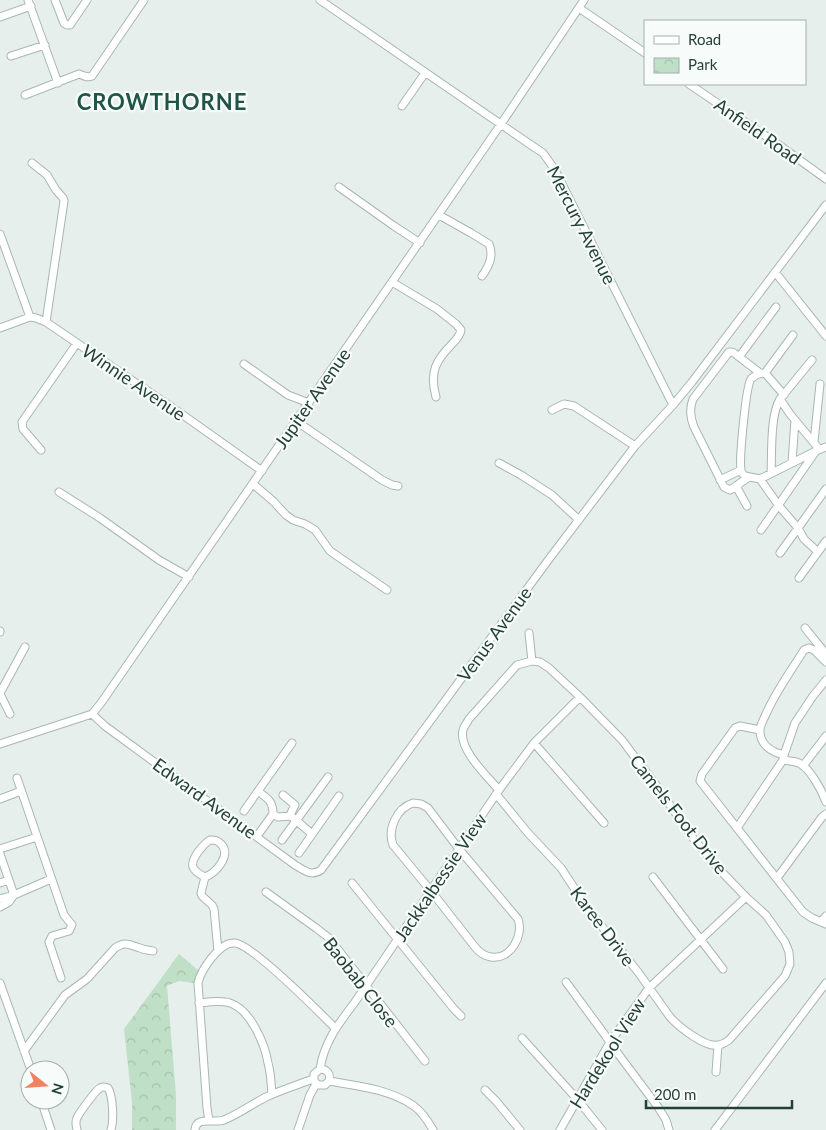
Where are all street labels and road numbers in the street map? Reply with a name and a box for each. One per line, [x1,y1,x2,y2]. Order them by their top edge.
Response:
street label: Anfield Road [710,93,806,169]
street label: Mercury Avenue [543,162,621,288]
street label: Winnie Avenue [78,339,190,425]
street label: Jupiter Avenue [269,344,355,452]
street label: Venus Avenue [452,582,536,686]
street label: Camels Foot Drive [626,750,732,878]
street label: Edward Avenue [149,753,261,843]
street label: Jackkalbessie View [389,809,491,945]
street label: Karee Drive [566,882,640,970]
street label: Baobab Close [319,933,403,1031]
street label: Hardekool View [564,994,650,1112]

